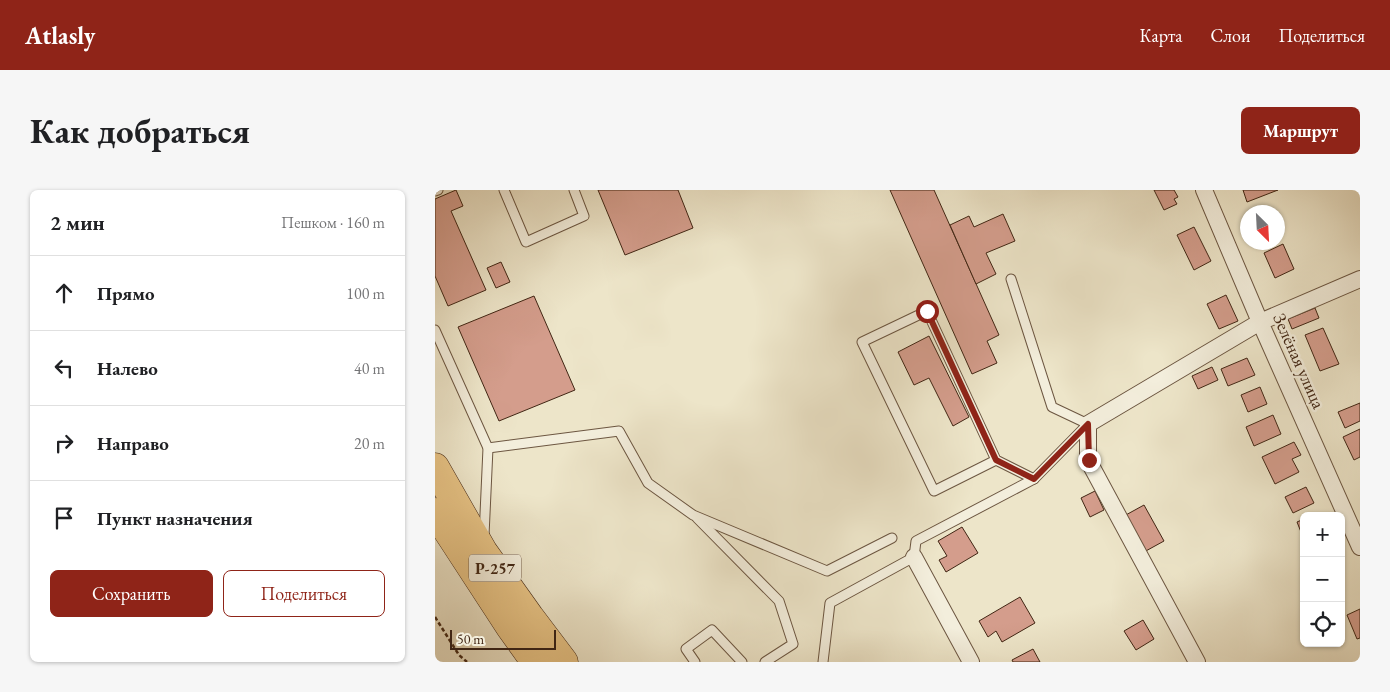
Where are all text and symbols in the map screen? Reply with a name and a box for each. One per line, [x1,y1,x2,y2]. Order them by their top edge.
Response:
text: Atlasly [25,20,95,51]
text: Карта [1140,24,1183,47]
text: Слои [1211,24,1250,47]
text: Поделиться [1278,24,1365,47]
button: Маршрут [1241,107,1360,154]
text: Как добраться [30,108,250,153]
north arrow [1240,205,1285,250]
text: 2 мин [50,209,105,236]
text: Пешком · 160 m [281,212,385,233]
icon: ahead [50,279,78,307]
text: Прямо [97,281,155,306]
text: 100 m [346,283,385,304]
route start [916,300,939,323]
street label: Зелёная улица [1268,309,1331,413]
icon: left [50,354,78,382]
text: Налево [97,356,158,381]
text: 40 m [354,358,385,379]
icon: right [50,429,78,457]
text: Направо [97,431,169,456]
text: 20 m [354,433,385,454]
route end [1078,449,1101,472]
icon: arrive [50,504,78,532]
text: Пункт назначения [97,506,253,531]
map controls [1300,512,1345,647]
button: + [1300,512,1345,557]
road number: Р-257 [469,554,521,582]
button: − [1300,557,1345,602]
button: Сохранить [50,570,213,617]
button: Поделиться [223,570,385,617]
button: locate [1300,602,1345,647]
scale bar [450,627,556,650]
text: 50 m [457,630,484,648]

